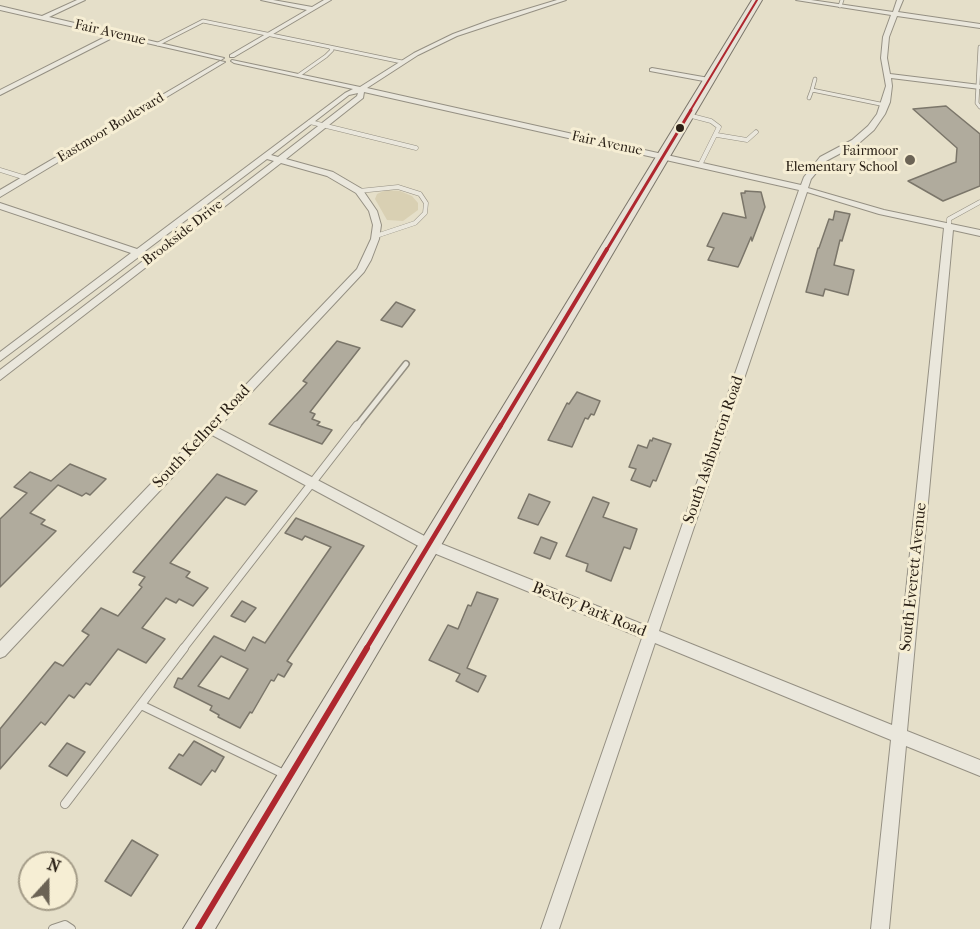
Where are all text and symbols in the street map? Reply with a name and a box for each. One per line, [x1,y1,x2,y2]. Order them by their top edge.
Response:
street label: Fair Avenue [73,17,147,49]
street label: Eastmoor Boulevard [55,90,167,166]
unlabelled marker [674,122,686,134]
street label: Fair Avenue [570,128,644,160]
place label: Fairmoor Elementary School [785,144,898,176]
marker: Fairmoor Elementary School [903,153,917,167]
street label: Brookside Drive [140,196,226,270]
street label: South Ashburton Road [680,374,748,526]
street label: South Kellner Road [149,381,255,493]
street label: South Everett Avenue [897,502,931,652]
street label: Bexley Park Road [529,578,649,642]
north arrow [18,851,78,911]
text: N [45,855,63,877]

